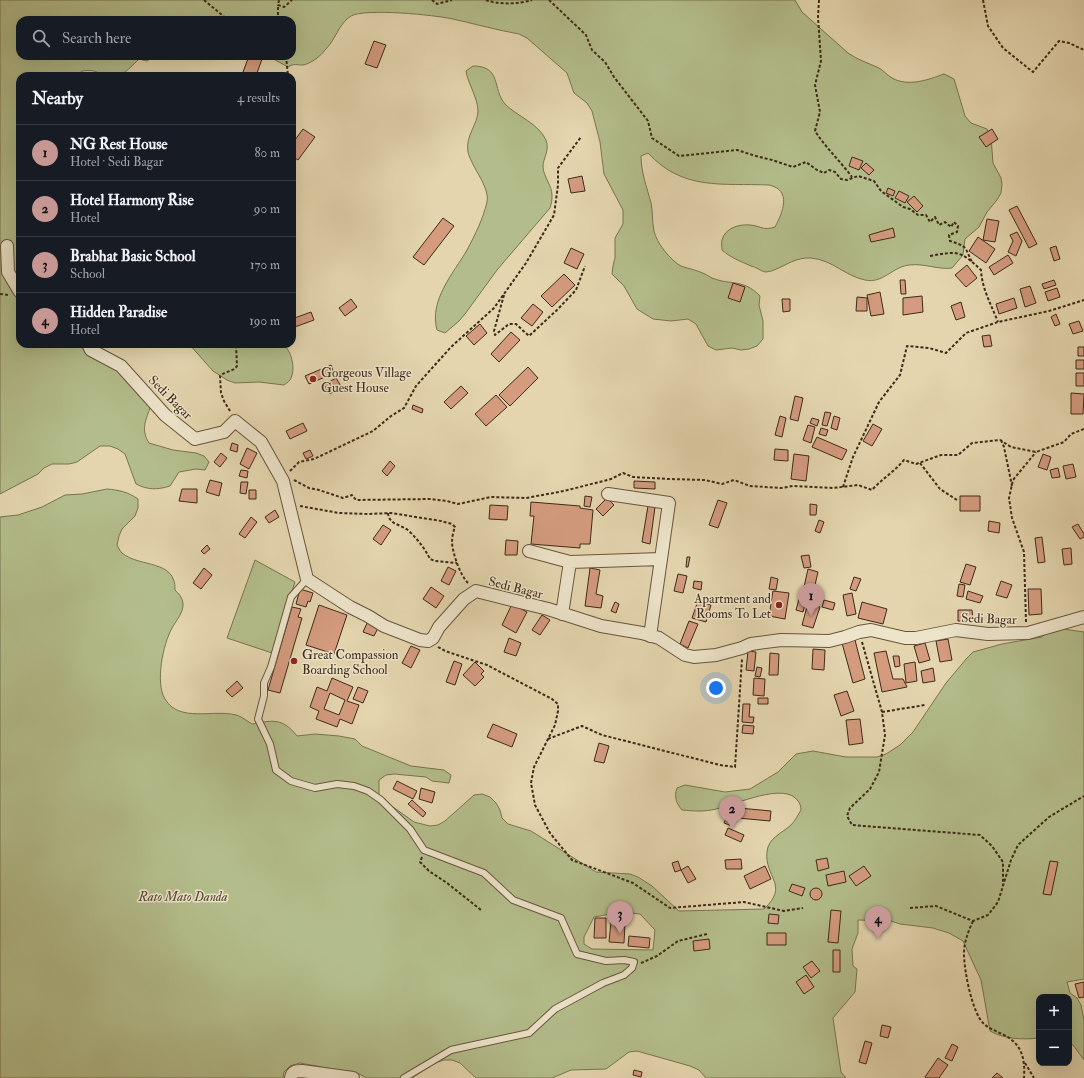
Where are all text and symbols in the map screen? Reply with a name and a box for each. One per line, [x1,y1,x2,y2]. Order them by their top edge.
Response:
search box [16,16,296,60]
icon: search [30,27,52,49]
text: Search here [62,29,131,48]
text: Nearby [32,88,83,109]
text: 4 results [237,90,280,106]
text: NG Rest House [70,135,168,154]
text: 1 [43,145,47,161]
text: 80 m [254,145,280,161]
text: Hotel · Sedi Bagar [70,154,163,170]
text: Hotel Harmony Rise [70,191,194,210]
text: 2 [42,201,48,217]
text: 90 m [254,201,280,217]
text: Hotel [70,210,100,226]
text: Brabhat Basic School [70,247,196,266]
text: 3 [43,257,48,273]
text: 170 m [250,257,280,273]
text: School [70,266,105,282]
text: Hidden Paradise [70,303,167,322]
text: 4 [41,313,49,329]
text: 190 m [249,313,280,329]
text: Hotel [70,322,100,338]
place label: Gorgeous Village Guest House [321,365,412,396]
street label: Sedi Bagar [145,372,196,423]
marker: Gorgeous Village Guest House [308,374,318,384]
street label: Sedi Bagar [487,573,545,603]
pin: 1 [798,583,824,616]
place label: Apartment and Rooms To Let [693,591,772,622]
marker: Apartment and Rooms To Let [774,600,784,610]
street label: Sedi Bagar [961,610,1017,628]
place label: Great Compassion Boarding School [302,647,399,678]
marker: Great Compassion Boarding School [289,656,299,666]
your location [706,678,726,698]
pin: 2 [719,796,745,829]
park label: Rato Mato Danda [137,889,228,905]
pin: 3 [607,901,633,934]
pin: 4 [865,906,891,939]
map controls [1036,994,1072,1066]
button: + [1036,994,1072,1030]
button: − [1036,1030,1072,1066]

